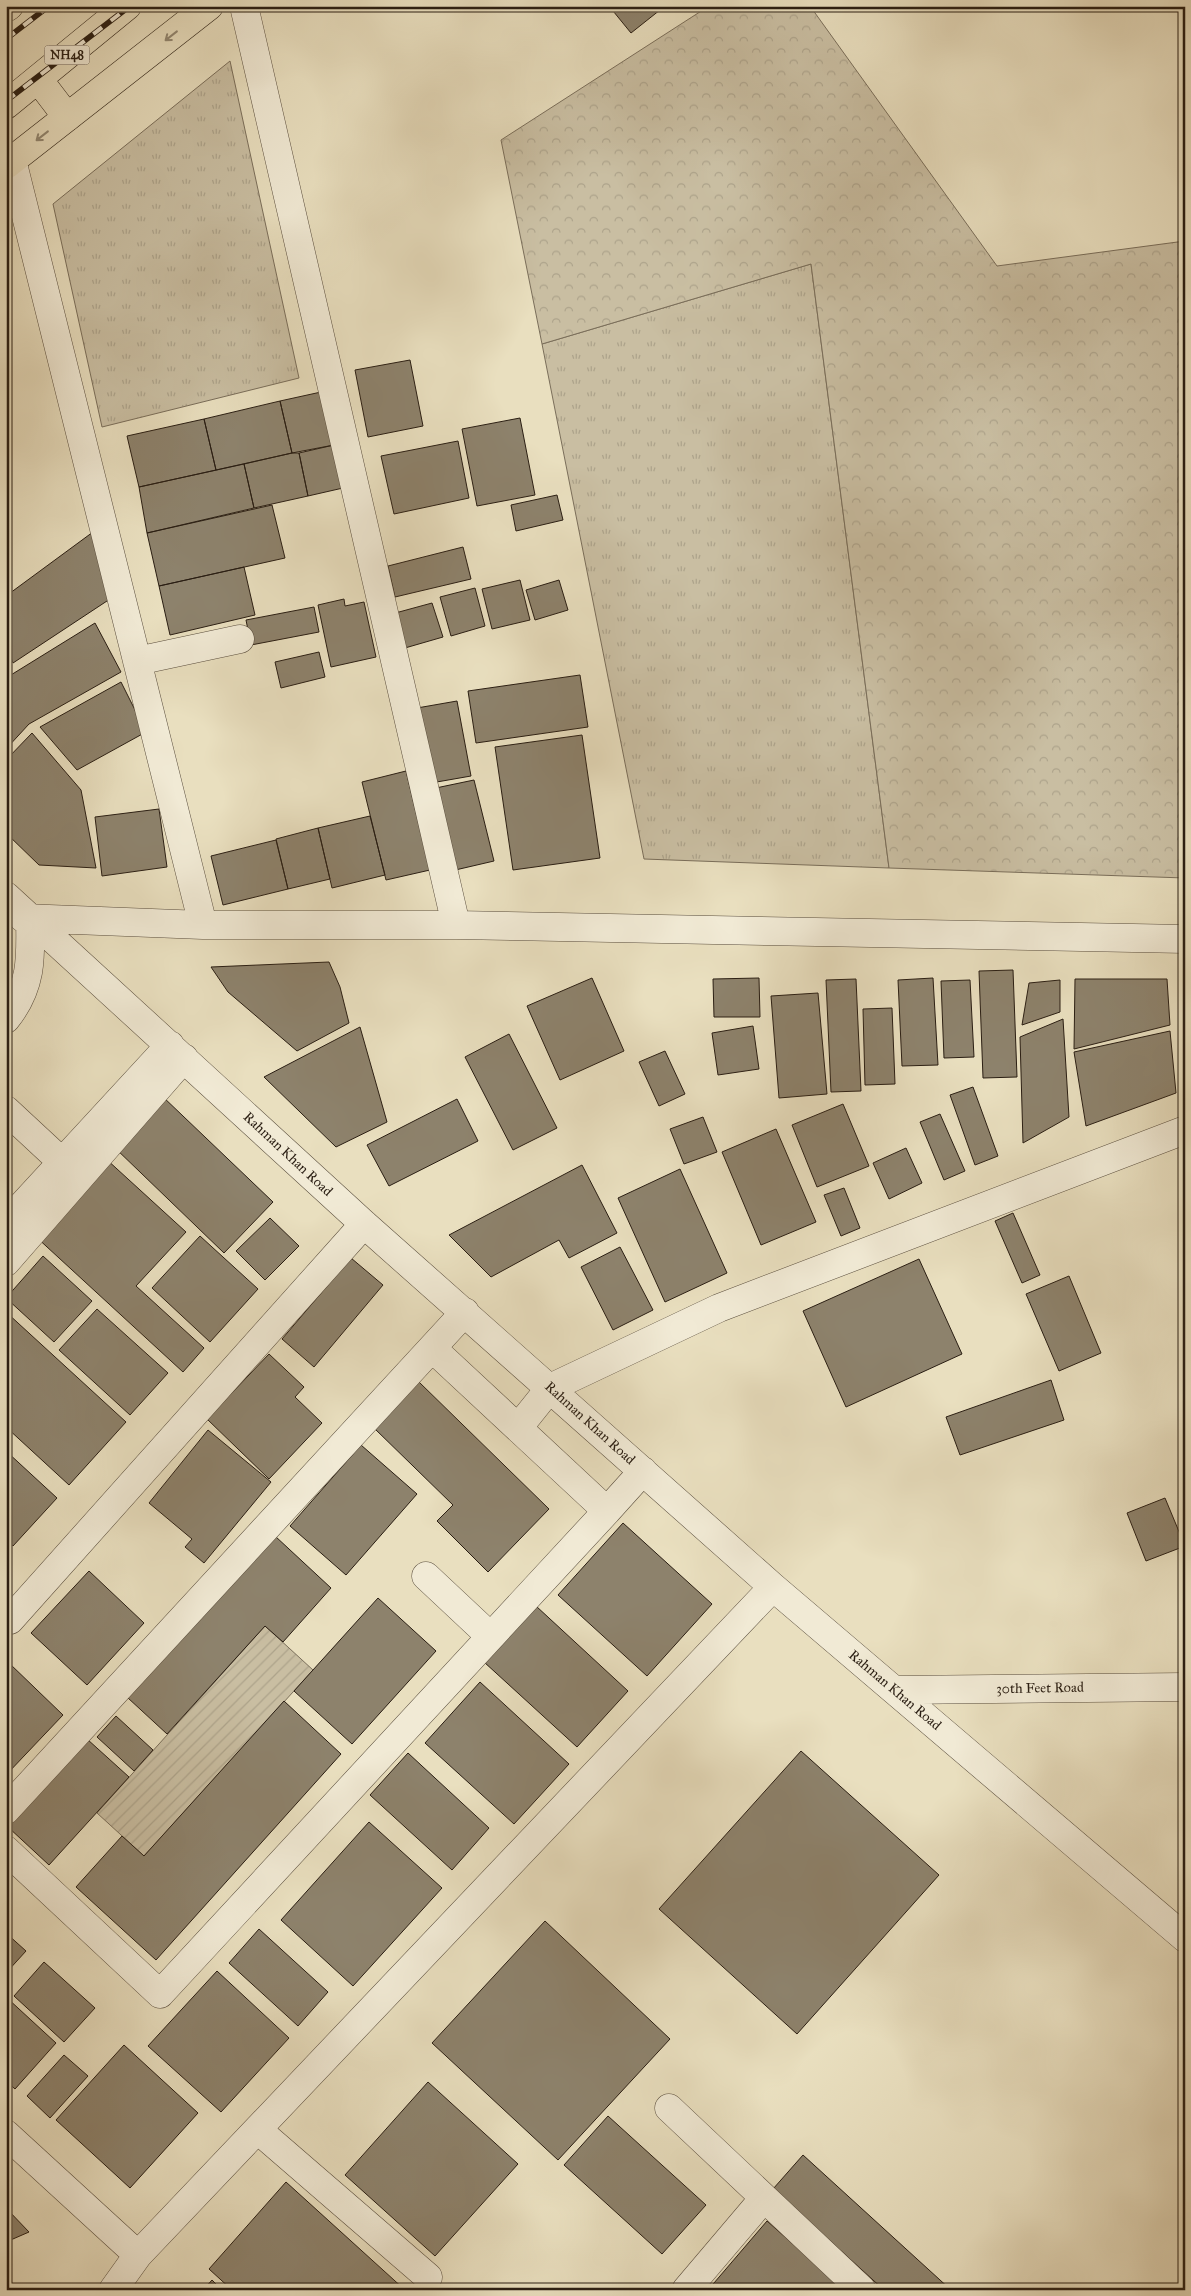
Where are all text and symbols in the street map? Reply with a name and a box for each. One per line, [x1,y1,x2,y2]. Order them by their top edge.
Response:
one-way arrow [164,31,177,42]
road number: NH48 [44,46,90,64]
one-way arrow [35,131,49,141]
street label: Rahman Khan Road [240,1108,336,1200]
street label: Rahman Khan Road [541,1378,639,1468]
street label: Rahman Khan Road [845,1646,945,1734]
street label: 30th Feet Road [996,1679,1084,1697]

